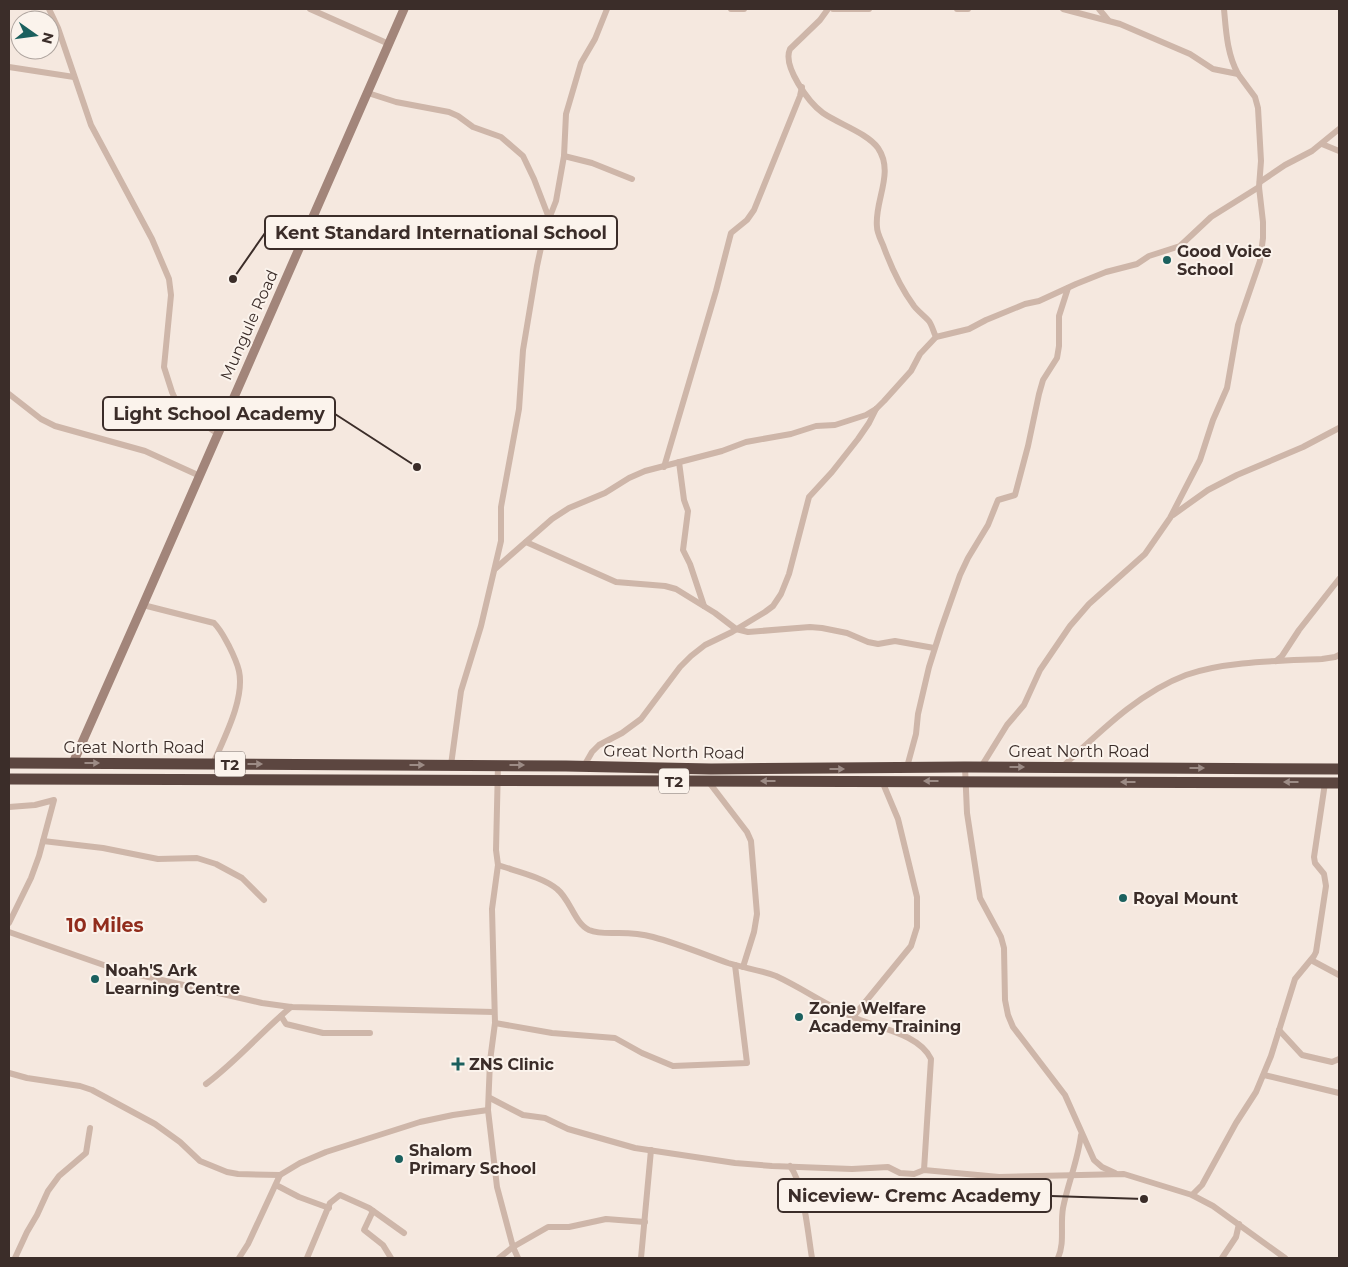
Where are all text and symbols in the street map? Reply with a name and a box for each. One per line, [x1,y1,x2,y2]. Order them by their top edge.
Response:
north arrow [10,10,60,60]
text: N [38,30,58,46]
callout: Kent Standard International School [265,216,617,249]
text: Kent Standard International School [275,222,607,244]
place label: Good Voice School [1177,242,1272,279]
marker: Good Voice School [1161,254,1173,266]
street label: Mungule Road [216,267,282,383]
callout: Light School Academy [103,397,335,430]
text: Light School Academy [113,403,325,425]
street label: Great North Road [63,738,205,757]
street label: Great North Road [603,741,745,763]
street label: Great North Road [1008,742,1150,761]
road number: T2 [215,752,245,776]
one-way arrow [85,759,101,767]
one-way arrow [247,760,263,768]
one-way arrow [410,761,426,769]
one-way arrow [509,761,525,769]
one-way arrow [1009,764,1025,772]
one-way arrow [1189,764,1205,772]
one-way arrow [829,765,845,773]
road number: T2 [659,768,689,794]
one-way arrow [760,777,776,785]
one-way arrow [922,777,938,785]
one-way arrow [1120,778,1136,786]
one-way arrow [1282,778,1298,786]
place label: Royal Mount [1133,889,1238,908]
marker: Royal Mount [1117,892,1129,904]
district label: 10 Miles [66,914,144,937]
place label: Noah'S Ark Learning Centre [105,961,240,998]
marker: Noah'S Ark Learning Centre [89,973,101,985]
place label: Zonje Welfare Academy Training [808,999,961,1036]
marker: Zonje Welfare Academy Training [793,1011,805,1023]
place label: ZNS Clinic [469,1055,554,1074]
marker: ZNS Clinic [451,1057,465,1071]
place label: Shalom Primary School [409,1141,536,1178]
marker: Shalom Primary School [393,1153,405,1165]
callout: Niceview- Cremc Academy [778,1179,1051,1212]
text: Niceview- Cremc Academy [787,1185,1041,1207]

